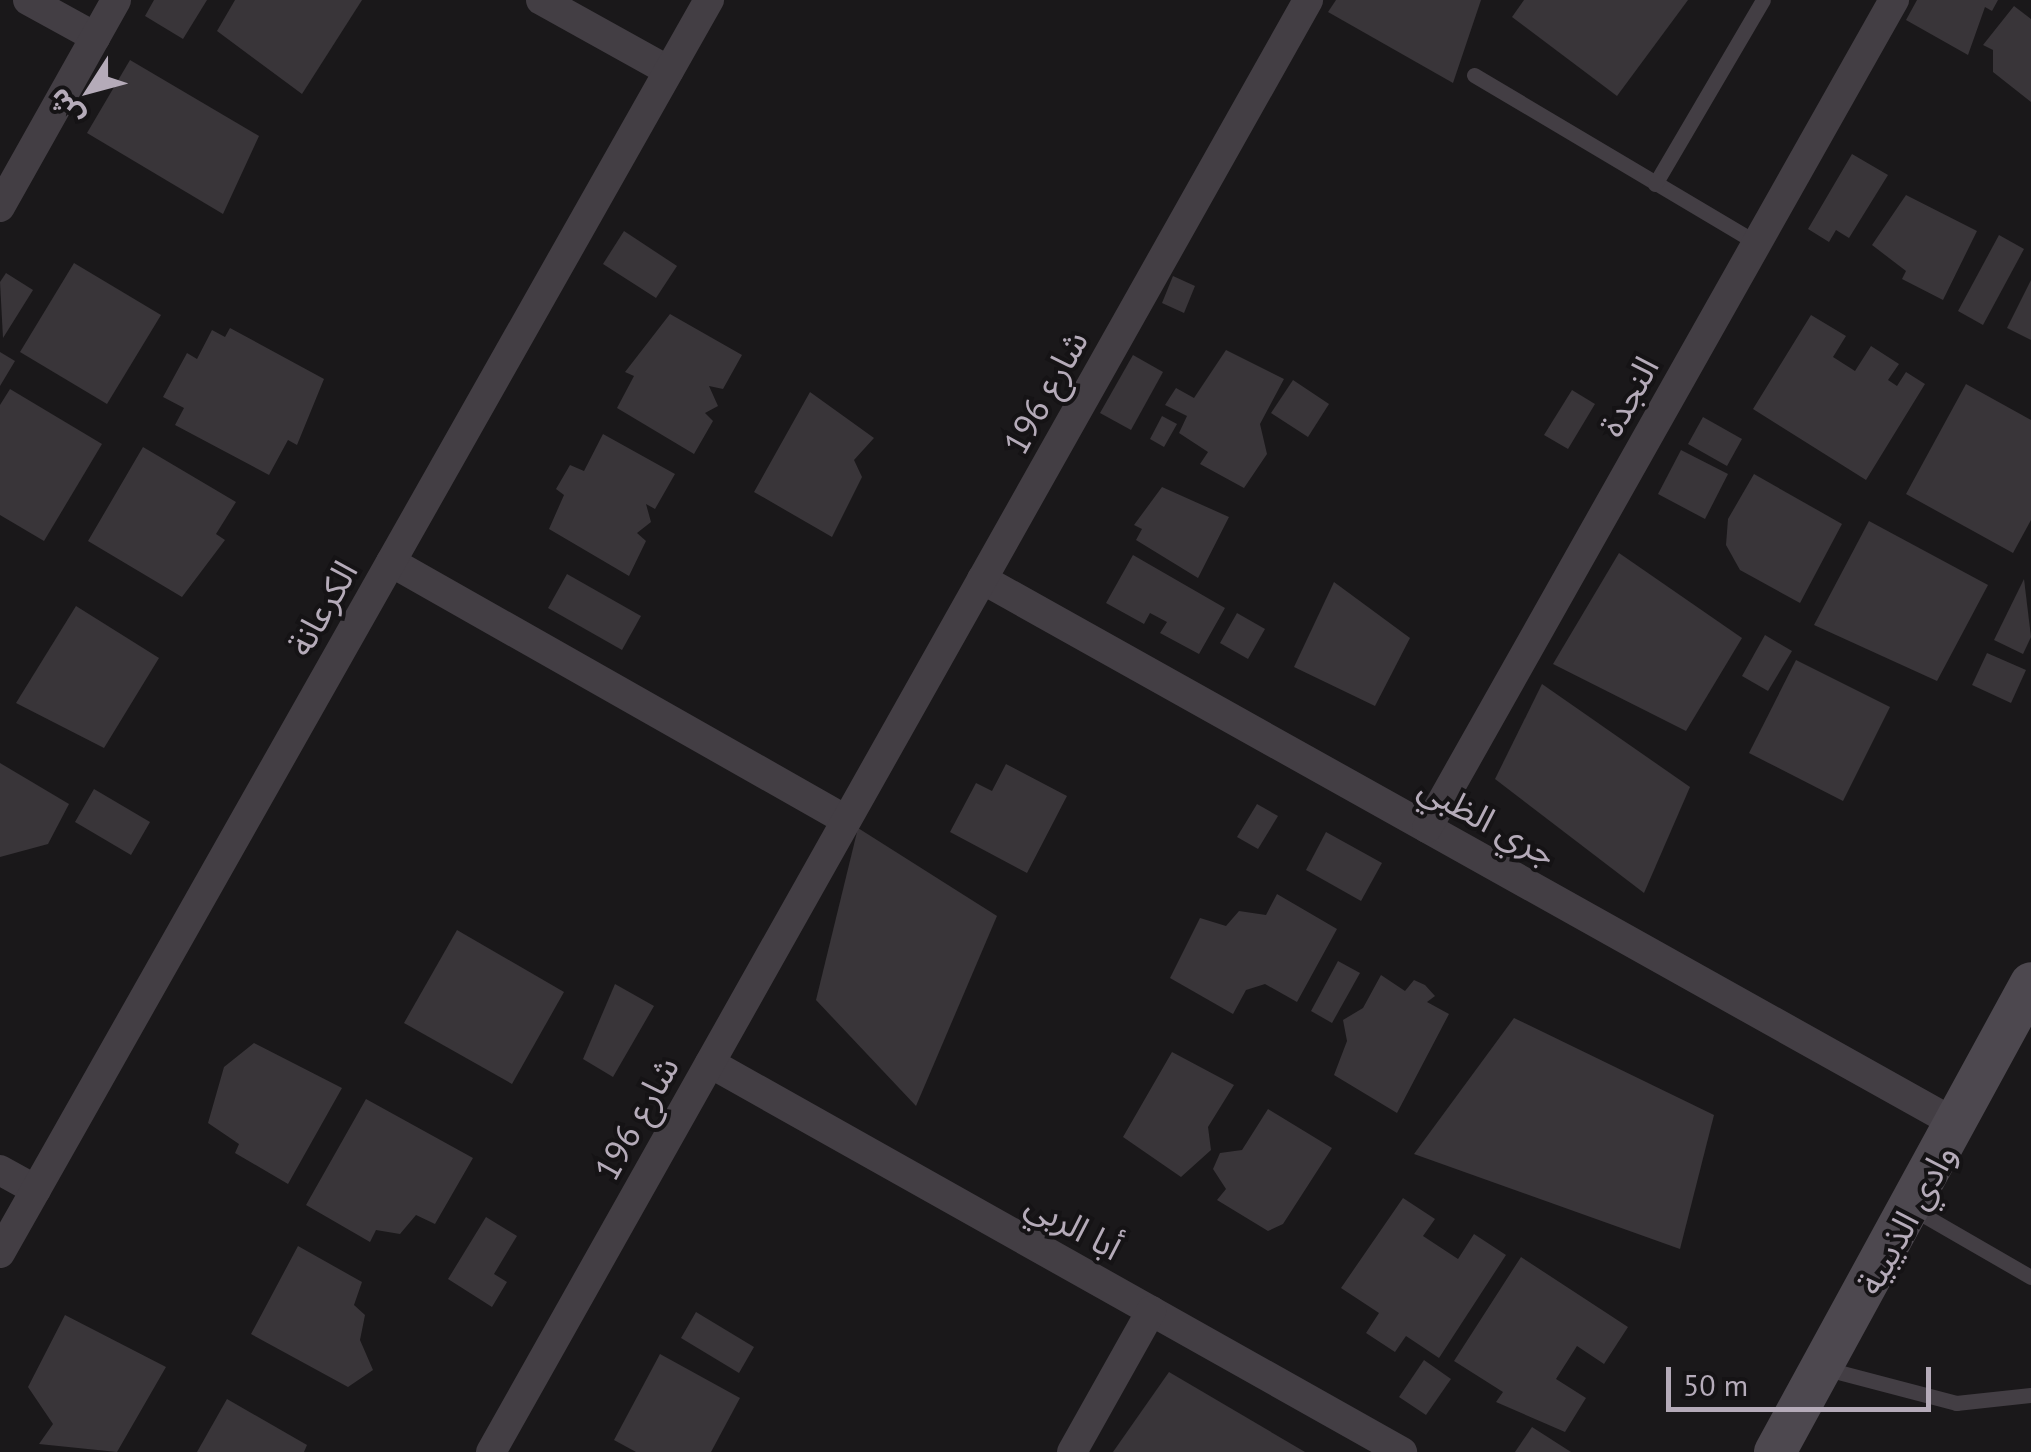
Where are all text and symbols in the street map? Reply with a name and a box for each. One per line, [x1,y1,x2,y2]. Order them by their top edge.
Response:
north arrow [40,40,140,140]
text: ش [39,82,92,134]
street label: شارع 196 [994,323,1096,461]
street label: النجدة [1589,349,1667,443]
street label: الكرعانة [278,553,366,663]
street label: جري الظبي [1412,765,1564,875]
street label: شارع 196 [585,1049,687,1187]
street label: وادي الذيبية [1848,1137,1964,1301]
street label: أبا الربي [1019,1182,1129,1268]
scale bar [1671,1347,1936,1409]
text: 50 m [1683,1365,1748,1404]

